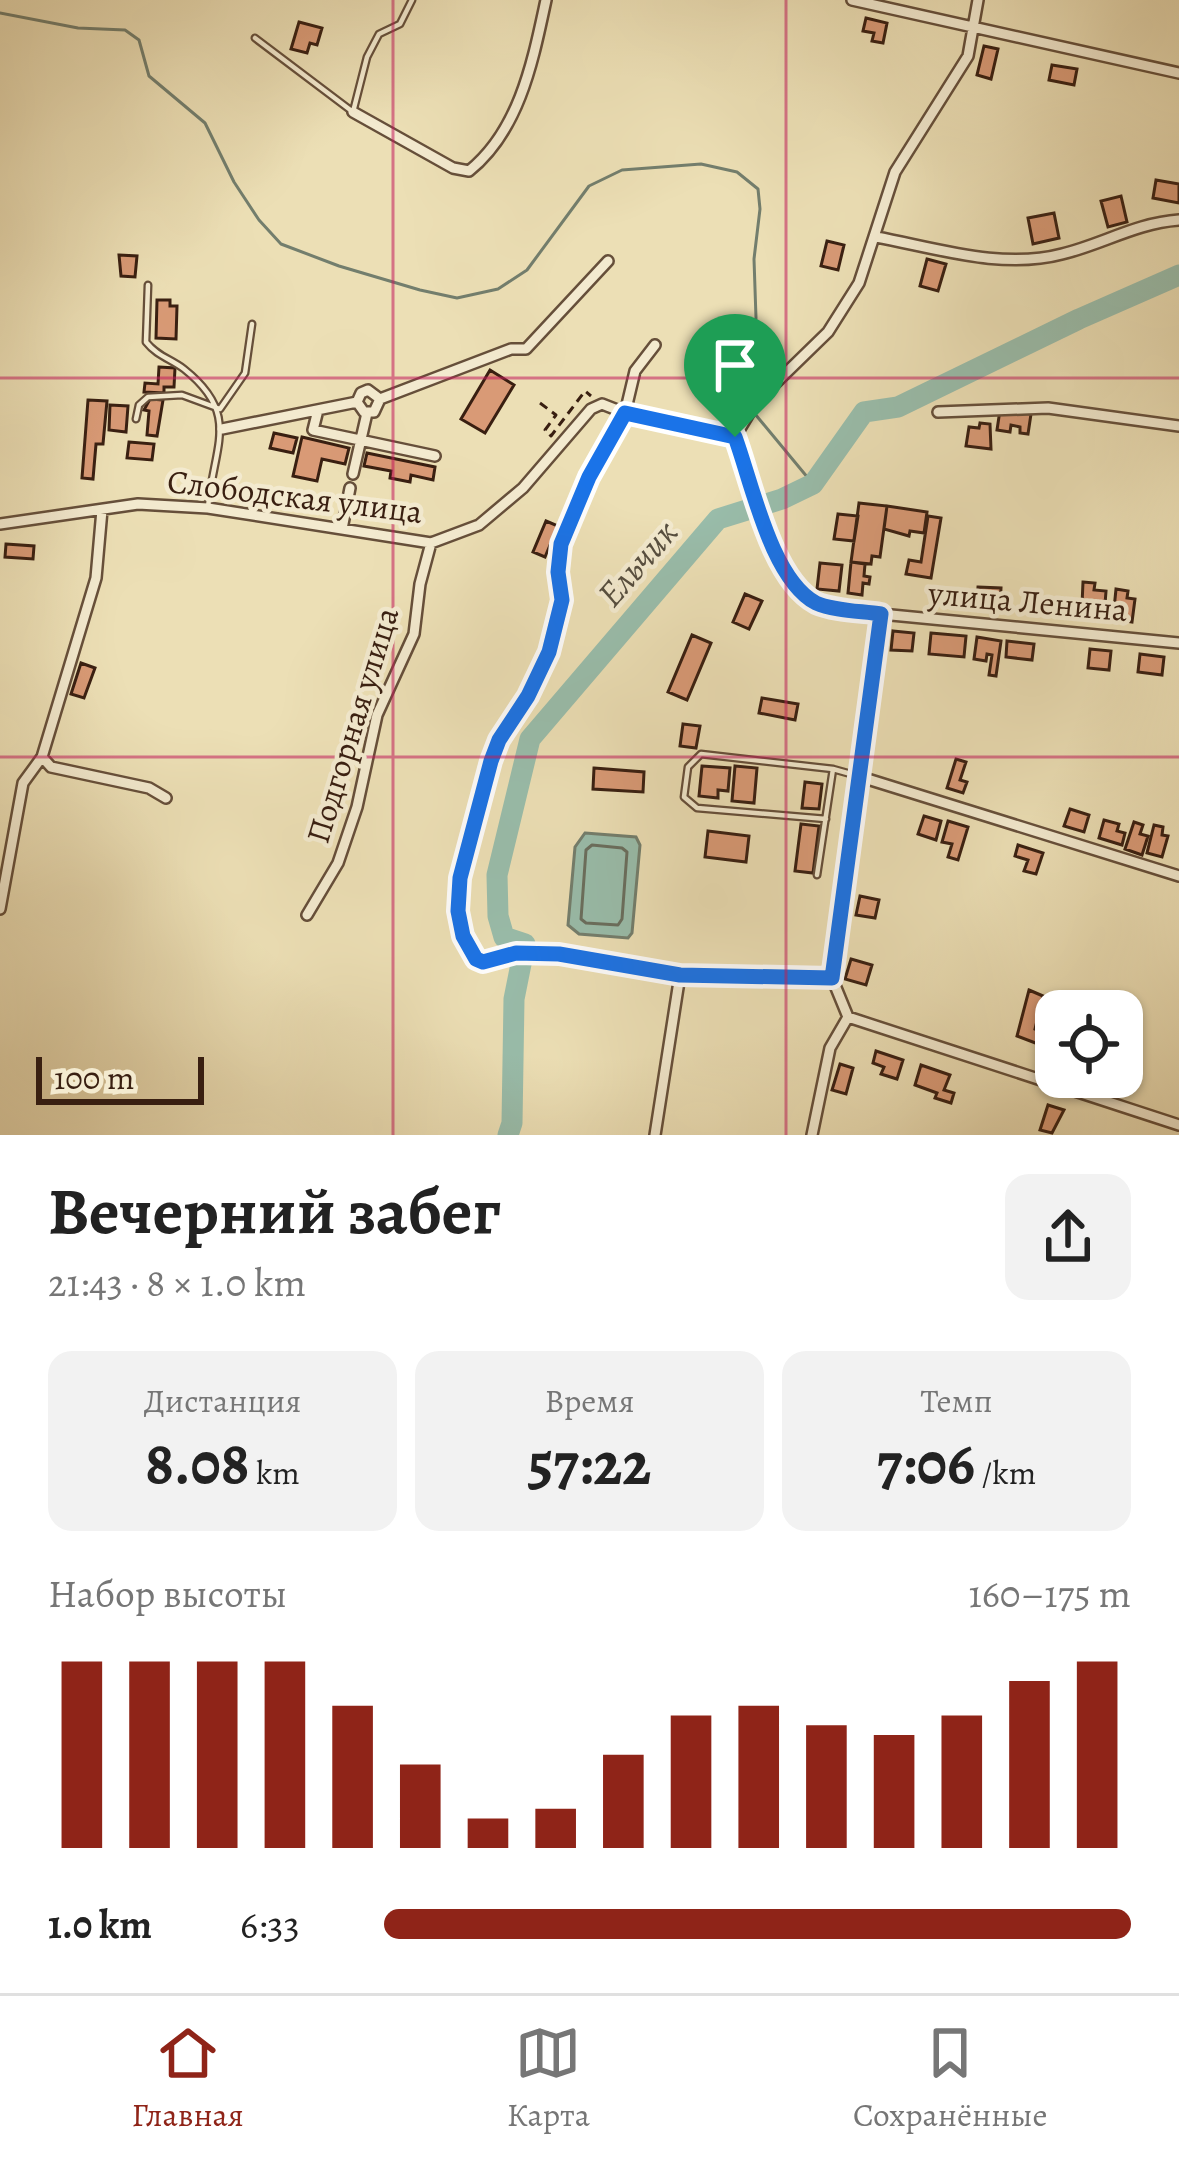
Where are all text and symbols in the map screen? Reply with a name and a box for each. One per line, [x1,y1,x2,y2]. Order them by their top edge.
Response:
pin [684,314,786,437]
icon: arrive [702,332,768,398]
street label: Слободская улица [165,458,426,534]
water label: Ельчик [586,509,688,617]
street label: улица Ленина [926,570,1130,632]
street label: Подгорная улица [295,601,410,849]
map controls [1035,990,1143,1098]
button: locate [1035,990,1143,1098]
scale bar [36,1051,204,1104]
text: 100 m [54,1055,134,1100]
text: Вечерний забег [48,1166,501,1256]
button: share [1005,1174,1131,1300]
text: 21:43 · 8 × 1.0 km [48,1256,306,1309]
text: Дистанция [144,1378,301,1423]
text: Время [545,1378,634,1423]
text: Темп [921,1378,992,1423]
text: 8.08 [145,1423,249,1505]
text: 57:22 [528,1423,651,1505]
text: 7:06 [877,1423,975,1505]
text: km [249,1450,300,1495]
text: /km [975,1450,1036,1495]
text: Набор высоты [48,1567,287,1620]
text: 160–175 m [968,1567,1131,1620]
text: 1.0 km [48,1898,152,1951]
text: 6:33 [240,1898,300,1951]
tab: Главная [132,2020,244,2137]
tab: Карта [507,2020,590,2137]
tab: Сохранённые [853,2020,1048,2137]

